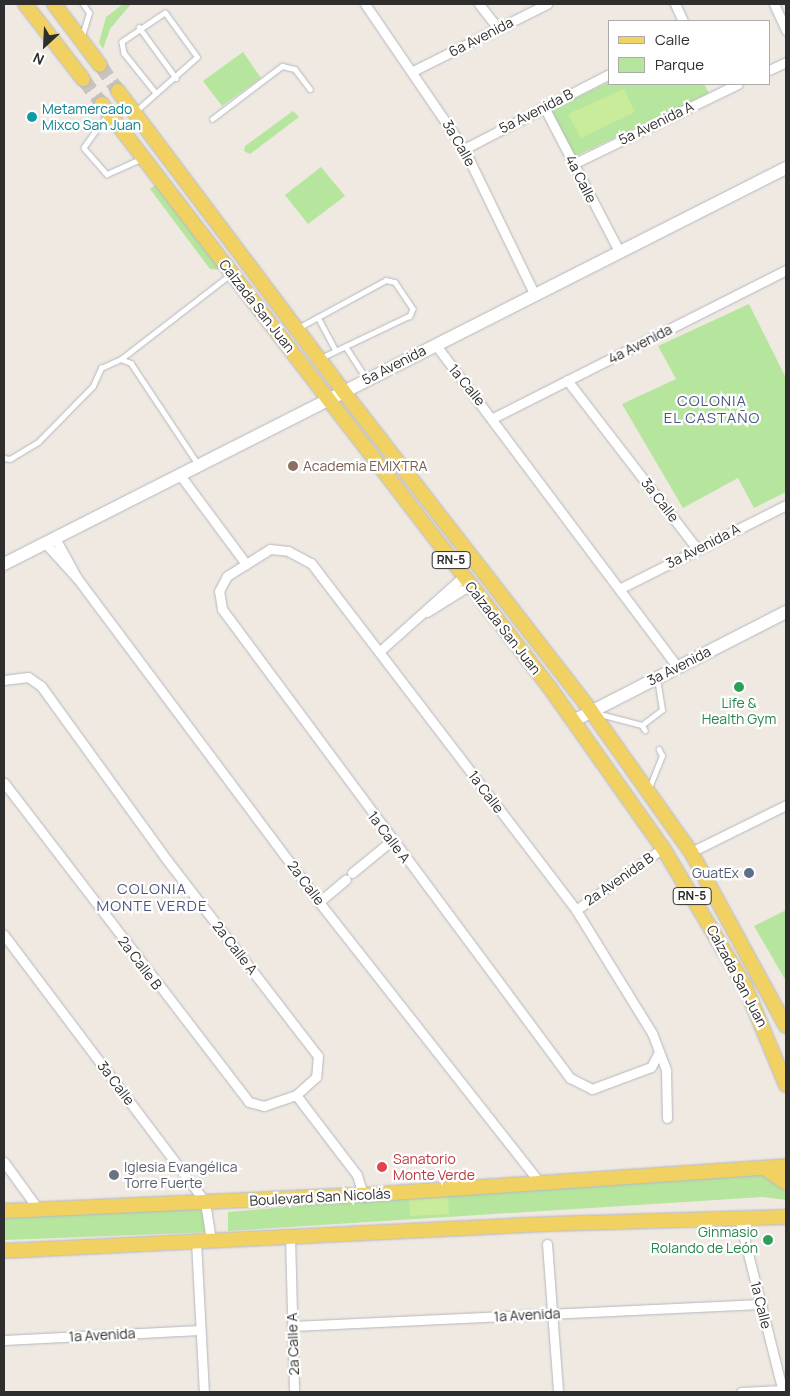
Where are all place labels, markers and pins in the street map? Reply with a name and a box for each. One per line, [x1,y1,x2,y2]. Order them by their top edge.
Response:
place label: Metamercado Mixco San Juan [42,101,141,134]
marker: Metamercado Mixco San Juan [26,111,38,123]
place label: Academia EMIXTRA [303,458,427,474]
marker: Academia EMIXTRA [287,460,299,472]
marker: Life & Health Gym [733,681,745,693]
place label: Life & Health Gym [702,695,776,728]
place label: GuatEx [692,865,739,881]
marker: GuatEx [743,867,755,879]
place label: Sanatorio Monte Verde [393,1151,475,1184]
place label: Iglesia Evangélica Torre Fuerte [124,1159,237,1192]
marker: Sanatorio Monte Verde [375,1160,389,1174]
marker: Iglesia Evangélica Torre Fuerte [108,1169,120,1181]
place label: Ginmasio Rolando de León [651,1224,758,1256]
marker: Ginmasio Rolando de León [762,1234,774,1246]

